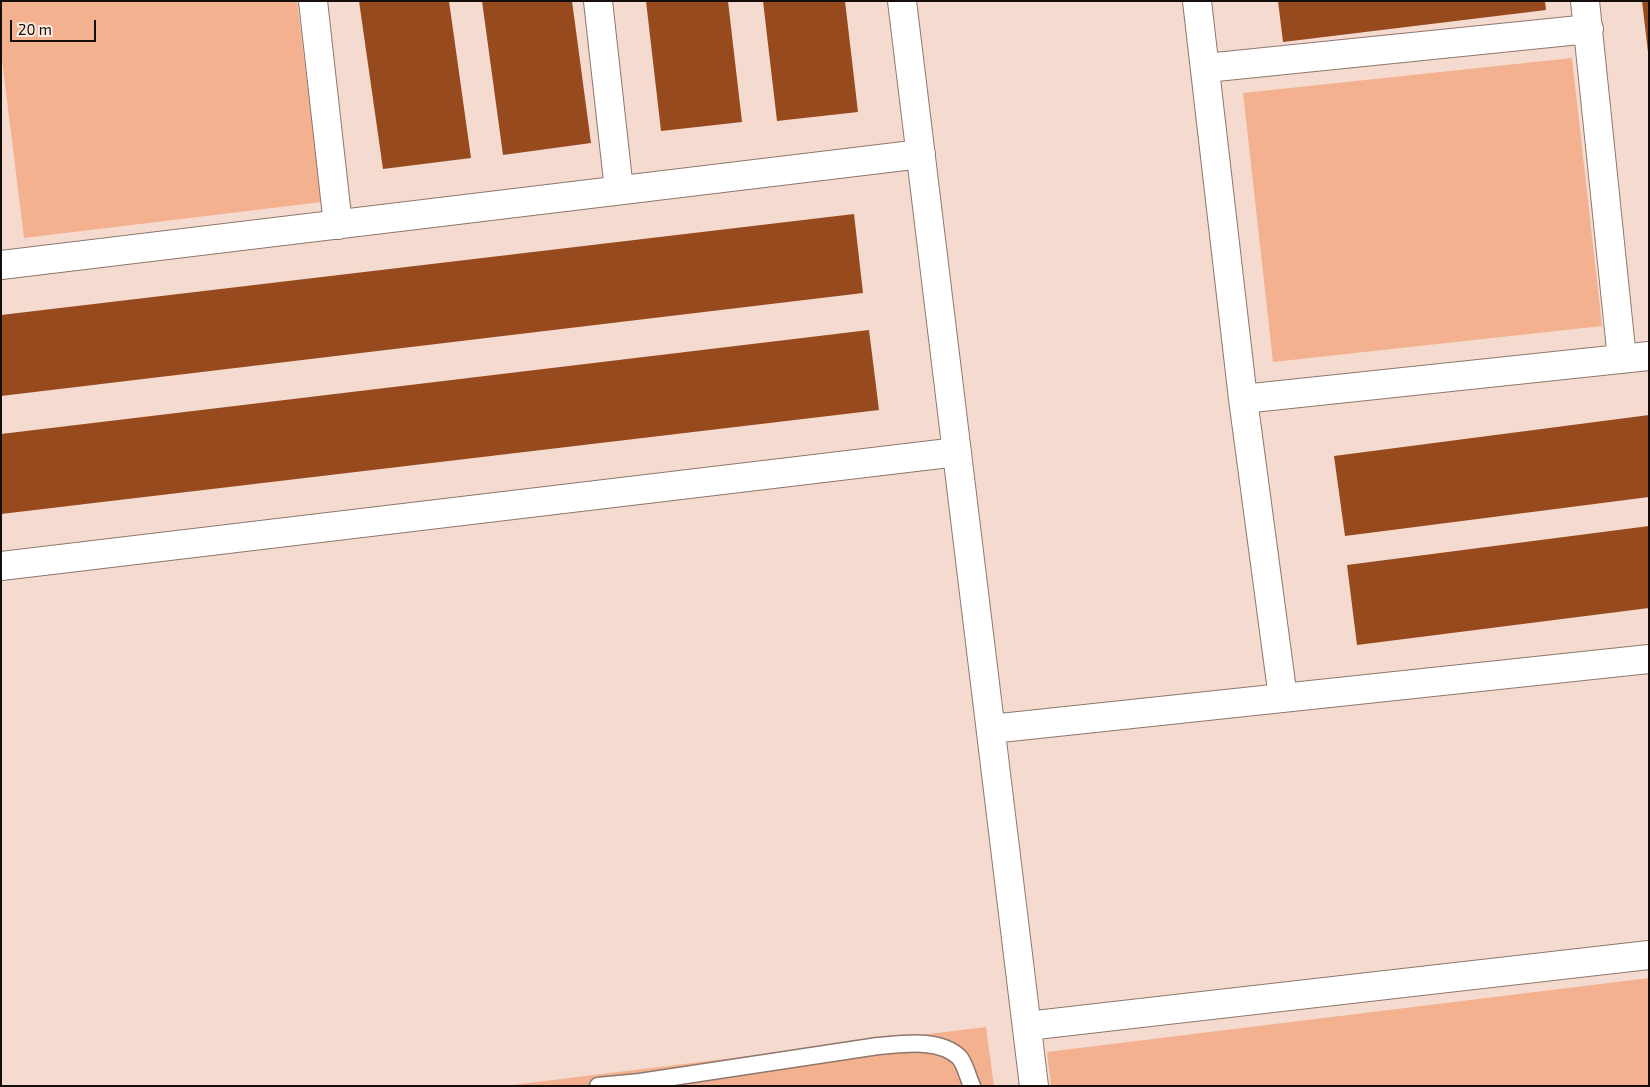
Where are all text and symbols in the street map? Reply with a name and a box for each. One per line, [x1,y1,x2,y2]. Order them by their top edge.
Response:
scale bar [12,10,99,42]
text: 20 m [18,20,52,38]

